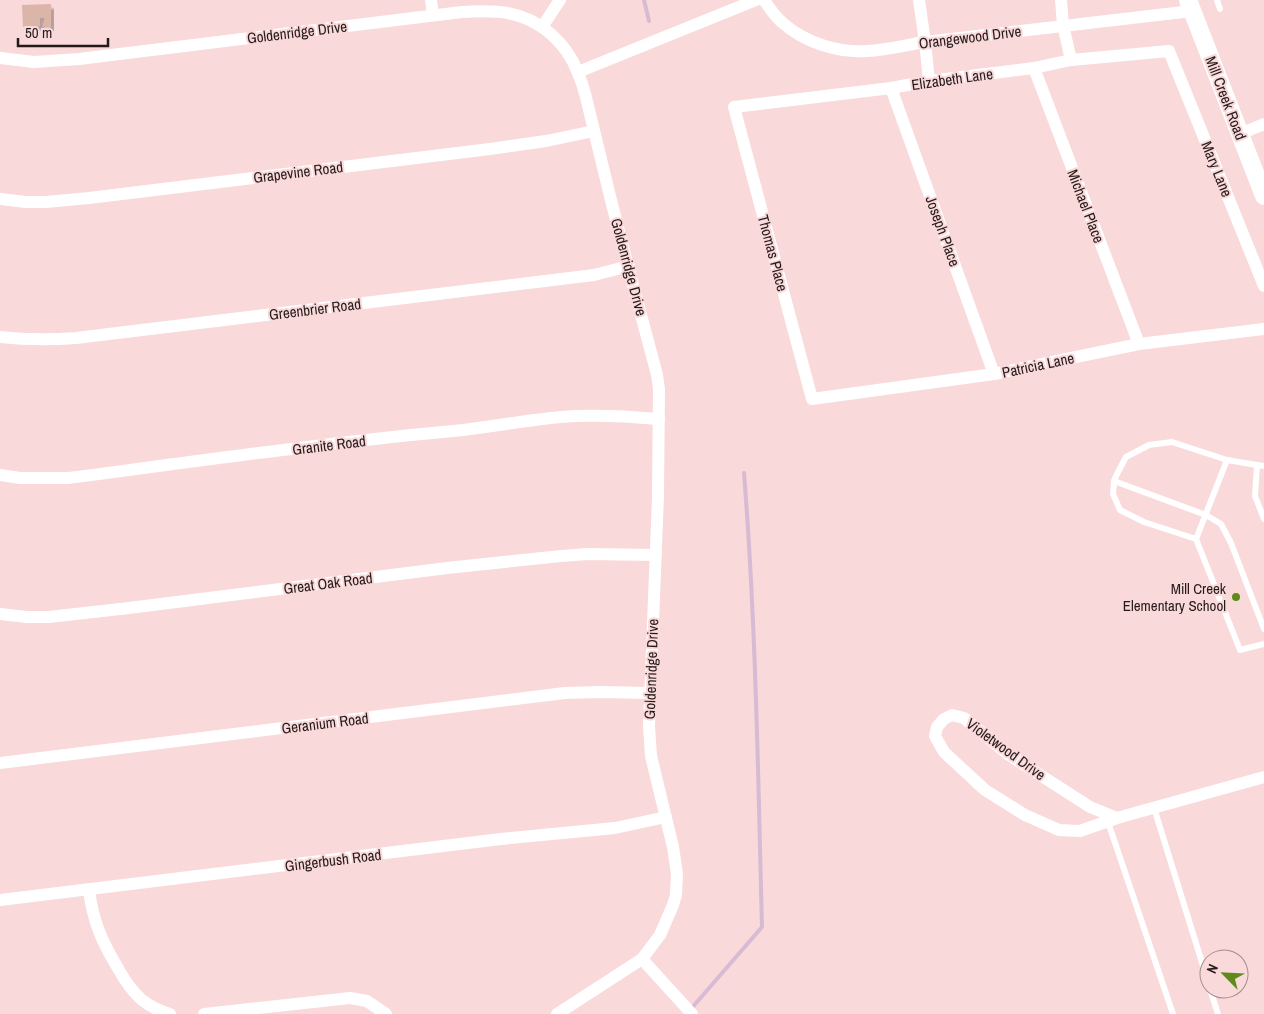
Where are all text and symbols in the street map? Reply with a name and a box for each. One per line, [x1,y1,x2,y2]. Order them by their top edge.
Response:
scale bar [18,15,108,47]
street label: Goldenridge Drive [246,15,348,49]
street label: Orangewood Drive [917,20,1023,54]
text: 50 m [25,22,52,43]
street label: Mill Creek Road [1200,53,1252,143]
street label: Elizabeth Lane [910,63,994,95]
street label: Mary Lane [1196,138,1238,200]
street label: Grapevine Road [252,156,344,188]
street label: Michael Place [1062,166,1110,246]
street label: Joseph Place [921,193,966,269]
street label: Thomas Place [753,212,793,294]
street label: Goldenridge Drive [606,216,652,318]
street label: Greenbrier Road [268,293,362,325]
street label: Patricia Lane [1000,347,1076,383]
street label: Granite Road [291,430,367,460]
street label: Great Oak Road [282,567,374,599]
place label: Mill Creek Elementary School [1123,578,1227,616]
marker: Mill Creek Elementary School [1230,591,1242,603]
street label: Goldenridge Drive [639,618,663,720]
street label: Geranium Road [280,707,370,739]
street label: Violetwood Drive [962,713,1050,785]
street label: Gingerbush Road [284,844,382,876]
north arrow [1199,949,1249,999]
text: N [1202,961,1222,976]

